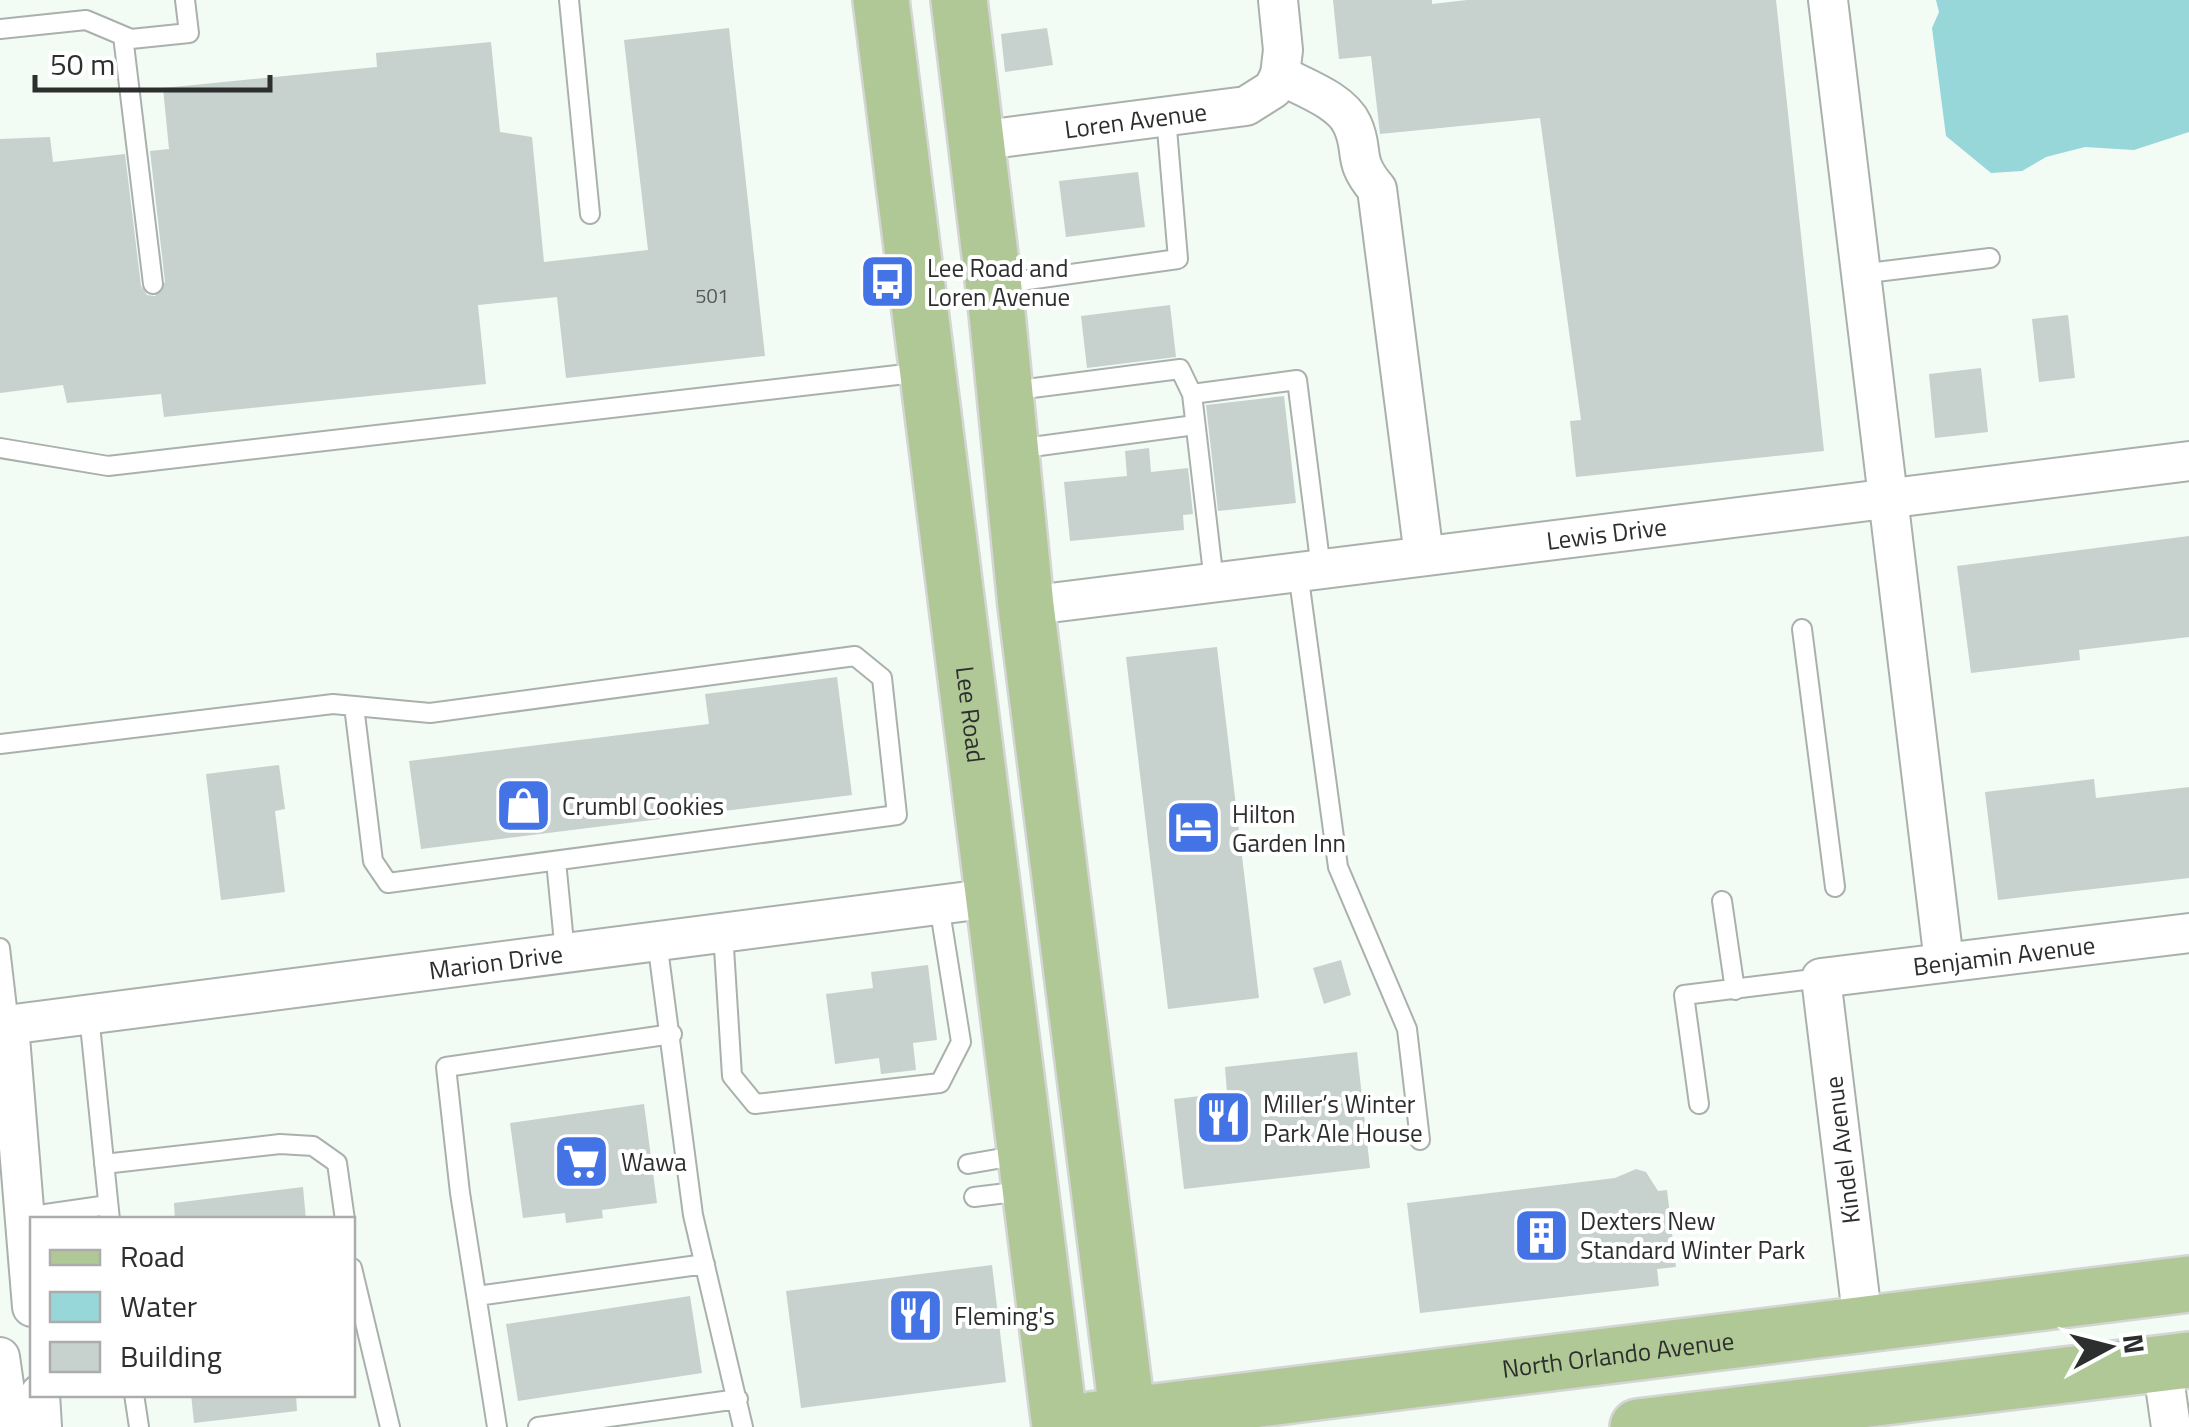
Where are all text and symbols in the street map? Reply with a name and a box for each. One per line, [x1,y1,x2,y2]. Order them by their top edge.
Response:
scale bar [35,30,270,92]
text: 50 m [50,41,115,87]
street label: Loren Avenue [1062,92,1209,148]
place label: Lee Road and Loren Avenue [927,249,1070,316]
bus stop icon: Lee Road and Loren Avenue [858,252,918,312]
house number: 501 [695,280,729,311]
street label: Lewis Drive [1544,507,1669,560]
street label: Lee Road [946,664,995,765]
shop icon: Crumbl Cookies [493,776,553,836]
place label: Crumbl Cookies [562,787,724,825]
place label: Hilton Garden Inn [1232,795,1346,862]
hotel icon: Hilton Garden Inn [1163,798,1223,858]
street label: Benjamin Avenue [1911,926,2097,986]
street label: Marion Drive [427,935,565,989]
street label: Kindel Avenue [1814,1074,1870,1226]
place label: Miller’s Winter Park Ale House [1263,1085,1423,1152]
restaurant icon: Miller’s Winter Park Ale House [1194,1088,1254,1148]
supermarket icon: Wawa [552,1132,612,1192]
place label: Wawa [621,1143,687,1181]
place label: Dexters New Standard Winter Park [1580,1202,1805,1269]
building icon: Dexters New Standard Winter Park [1511,1205,1571,1265]
legend [30,1217,355,1397]
text: Road [120,1233,185,1279]
text: Water [120,1283,197,1329]
restaurant icon: Fleming's [885,1286,945,1346]
place label: Fleming's [954,1297,1055,1335]
north arrow [2059,1297,2159,1397]
street label: North Orlando Avenue [1500,1321,1736,1388]
text: N [2112,1332,2157,1356]
text: Building [120,1333,222,1379]

